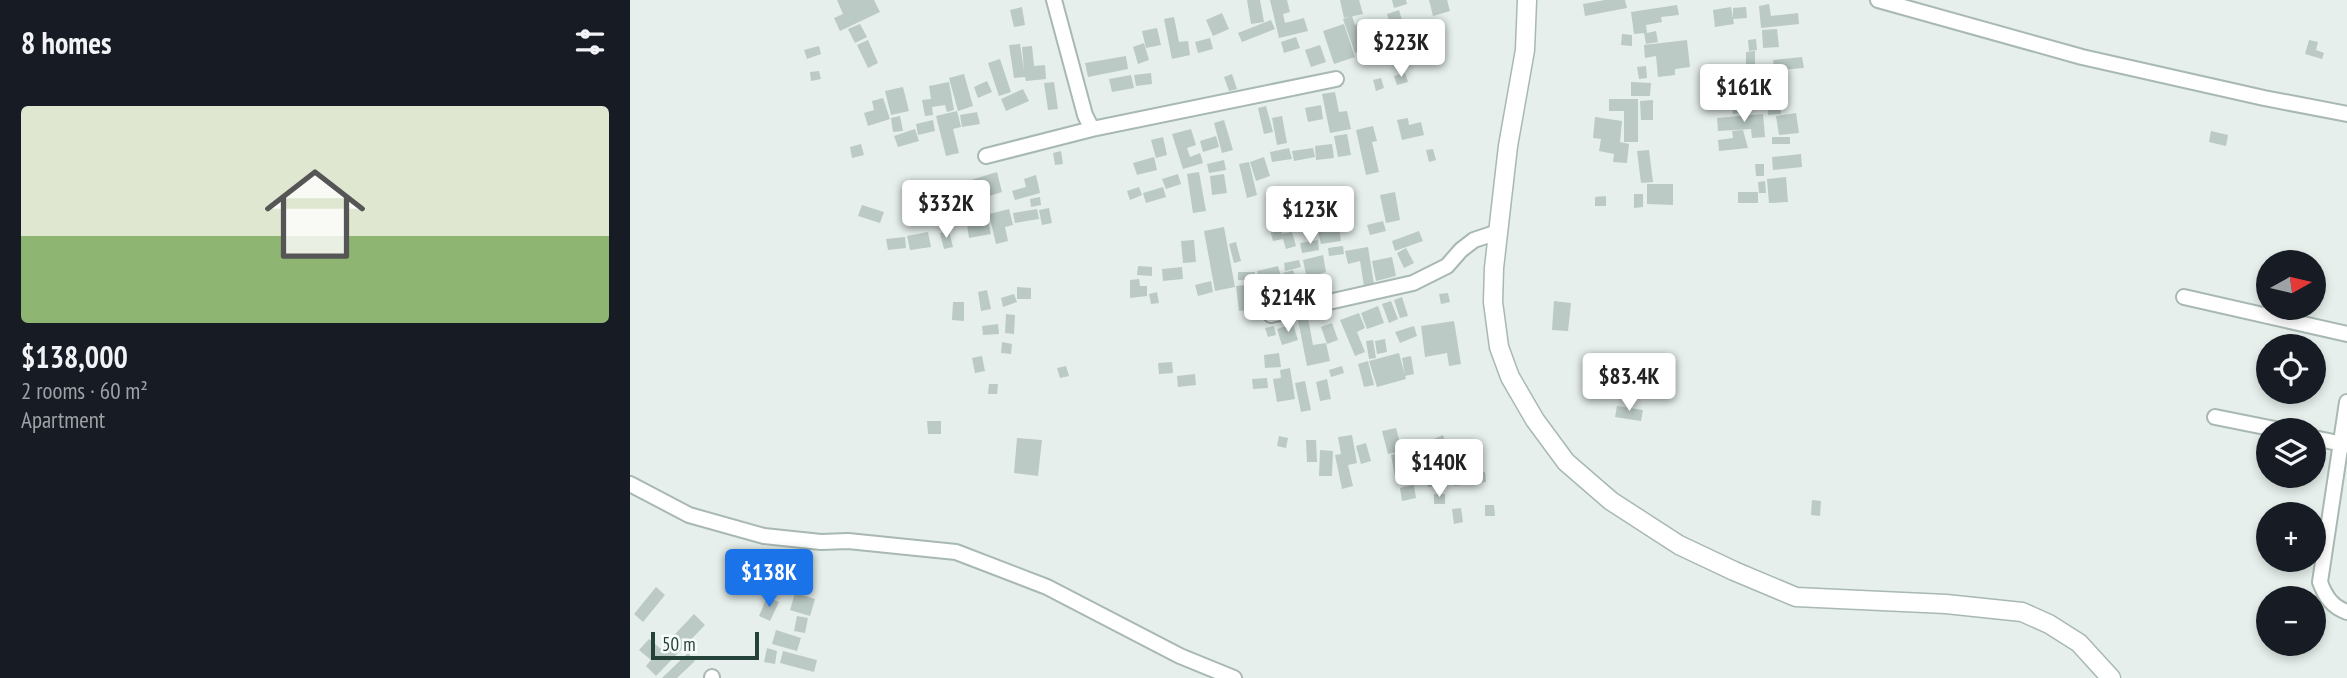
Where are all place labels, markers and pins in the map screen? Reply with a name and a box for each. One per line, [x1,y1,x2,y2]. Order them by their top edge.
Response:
pin: $223K [1352,20,1450,79]
pin: $161K [1695,64,1793,124]
pin: $332K [897,180,995,240]
pin: $123K [1261,187,1359,246]
pin: $214K [1239,274,1337,334]
pin: $83.4K [1572,354,1686,413]
pin: $140K [1390,440,1488,499]
pin: $138K [720,550,818,609]

